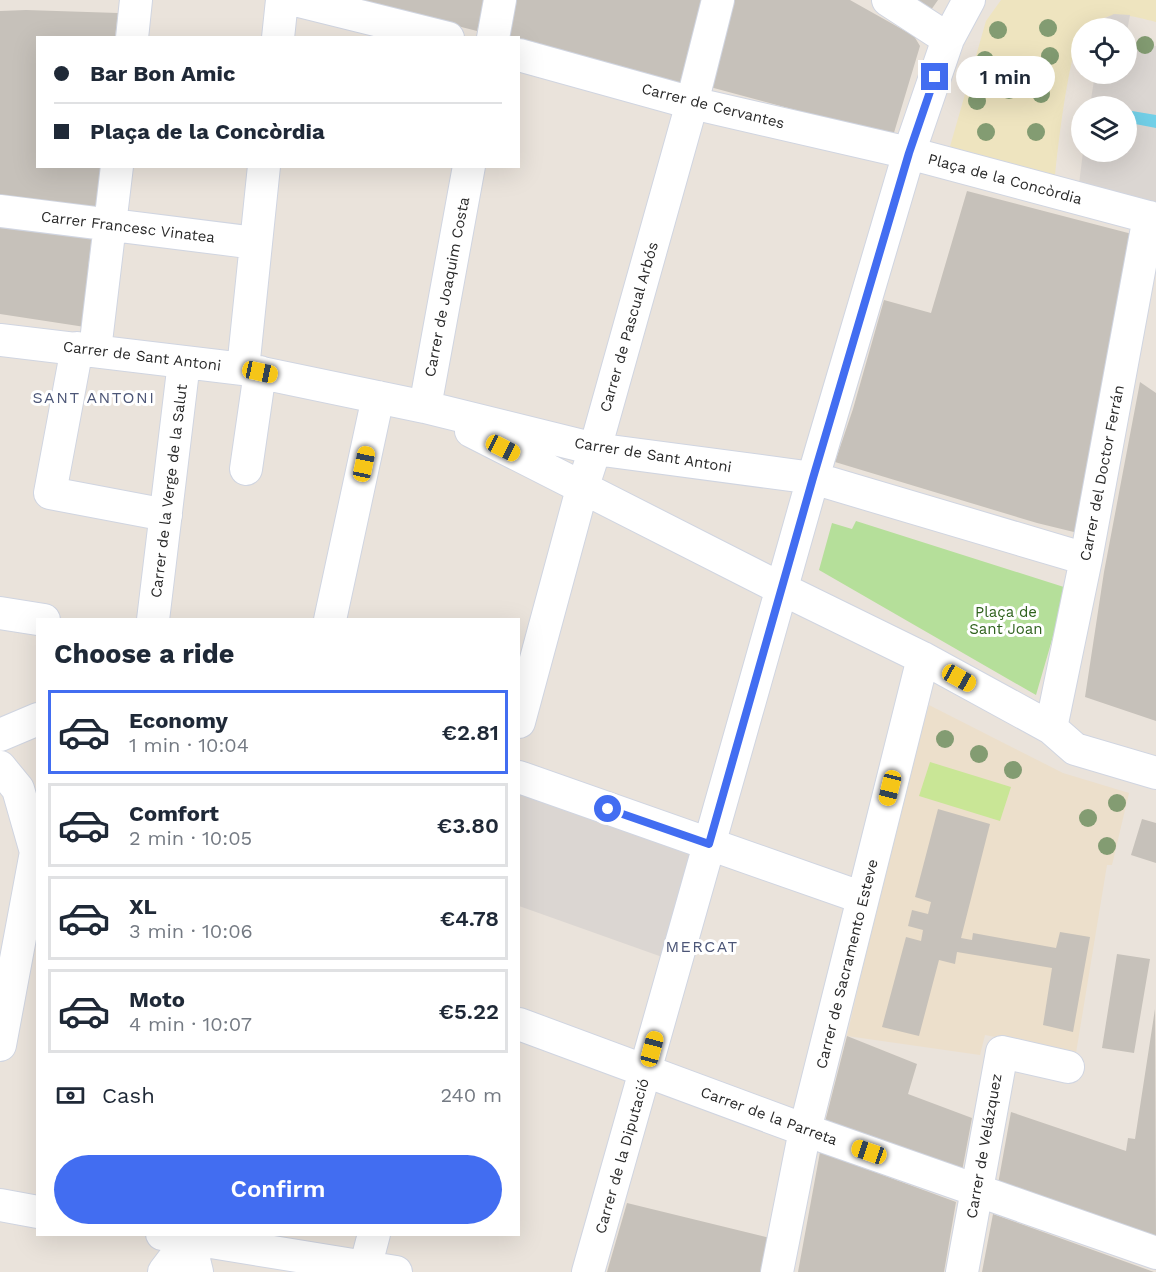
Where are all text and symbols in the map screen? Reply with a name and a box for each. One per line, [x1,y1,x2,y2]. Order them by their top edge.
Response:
map controls [1071,18,1137,162]
button: locate [1071,18,1137,84]
callout: 1 min [956,56,1055,98]
text: Bar Bon Amic [90,61,235,86]
route end [921,63,948,90]
text: 1 min [980,65,1031,89]
street label: Carrer de Cervantes [640,80,786,132]
button: layers [1071,96,1137,162]
text: Plaça de la Concòrdia [90,119,325,144]
street label: Plaça de la Concòrdia [926,150,1084,208]
street label: Carrer de Joaquim Costa [421,195,473,379]
street label: Carrer Francesc Vinatea [40,207,217,247]
street label: Carrer de Pascual Arbós [596,240,662,414]
street label: Carrer de Sant Antoni [62,337,222,375]
car [241,359,279,385]
street label: Carrer de la Verge de la Salut [147,382,191,599]
street label: Carrer del Doctor Ferrán [1076,384,1128,562]
district label: SANT ANTONI [32,388,156,407]
car [483,432,523,464]
street label: Carrer de Sant Antoni [573,434,733,476]
car [351,445,377,483]
park label: Plaça de Sant Joan [969,603,1043,638]
text: Choose a ride [54,638,234,670]
car [939,661,979,695]
icon: car [57,705,111,759]
text: Economy [129,708,228,733]
text: €2.81 [442,720,499,745]
text: 1 min · 10:04 [129,733,249,757]
car [877,768,903,808]
route start [594,795,621,822]
icon: car [57,798,111,852]
text: Comfort [129,801,219,826]
text: €3.80 [437,813,499,838]
text: 2 min · 10:05 [129,826,252,850]
street label: Carrer de Sacramento Esteve [812,857,882,1071]
icon: car [57,891,111,945]
text: XL [129,894,157,919]
text: €4.78 [440,906,499,931]
text: 3 min · 10:06 [129,919,253,943]
district label: MERCAT [665,937,739,956]
icon: car [57,984,111,1038]
text: Moto [129,987,185,1012]
text: €5.22 [439,999,499,1024]
text: 4 min · 10:07 [129,1012,252,1036]
car [639,1029,665,1069]
street label: Carrer de Velázquez [962,1072,1006,1220]
street label: Carrer de la Diputació [591,1076,653,1236]
icon: cash [54,1079,87,1112]
text: Cash [102,1083,155,1108]
text: 240 m [440,1083,502,1107]
street label: Carrer de la Parreta [698,1083,840,1149]
car [849,1138,889,1166]
button: Confirm [54,1155,502,1224]

